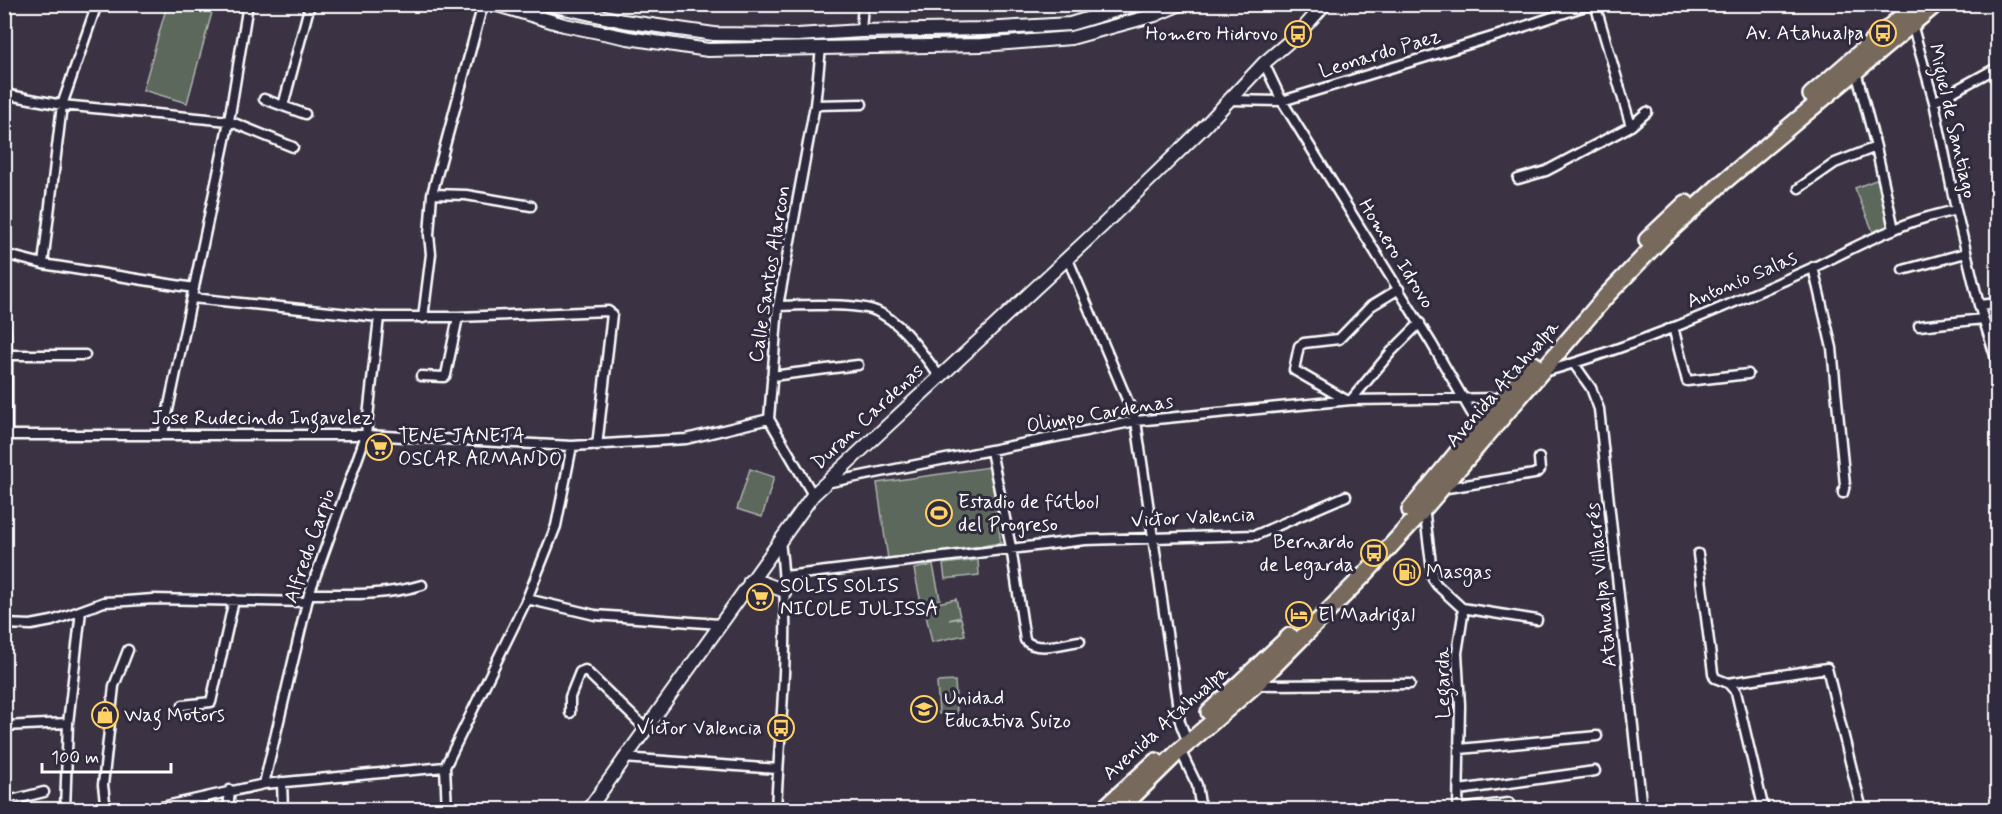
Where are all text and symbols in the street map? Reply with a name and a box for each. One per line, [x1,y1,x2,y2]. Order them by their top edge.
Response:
bus stop icon: Av. Atahualpa [1868,18,1898,48]
bus stop icon: Homero Hidrovo [1283,19,1313,49]
place label: Av. Atahualpa [1746,20,1864,47]
place label: Homero Hidrovo [1146,21,1278,48]
street label: Leonardo Paez [1316,23,1444,85]
street label: Miguel de Santiago [1919,41,1983,201]
street label: Calle Santos Alarcon [743,183,797,365]
street label: Homero Idrovo [1352,194,1440,314]
street label: Antonio Salas [1683,245,1802,315]
street label: Avenida Atahualpa [1440,314,1567,454]
street label: Duran Cardenas [806,358,930,476]
street label: Olimpo Cardenas [1024,388,1176,440]
street label: Jose Rudecindo Ingavelez [151,405,373,434]
place label: TENE JANETA OSCAR ARMANDO [398,423,562,473]
supermarket icon: TENE JANETA OSCAR ARMANDO [364,432,394,462]
street label: Alfredo Carpio [278,485,342,607]
place label: Estadio de fútbol del Progreso [958,489,1099,539]
sports icon: Estadio de fútbol del Progreso [924,498,954,528]
street label: Victor Valencia [1130,501,1256,535]
street label: Atahualpa Villacrés [1580,501,1624,669]
place label: Bernardo de Legarda [1259,529,1354,580]
bus stop icon: Bernardo de Legarda [1359,538,1389,568]
fuel station icon: Masgas [1392,557,1422,587]
place label: Masgas [1426,559,1492,587]
place label: SOLIS SOLIS NICOLE JULISSA [780,573,939,623]
supermarket icon: SOLIS SOLIS NICOLE JULISSA [745,582,775,612]
hotel icon: El Madrigal [1284,600,1314,630]
place label: El Madrigal [1318,602,1415,631]
street label: Legarda [1430,646,1459,719]
street label: Avenida Atahualpa [1097,658,1236,787]
place label: Unidad Educativa Suizo [944,685,1071,735]
school or university icon: Unidad Educativa Suizo [909,694,939,724]
shop icon: Wag Motors [90,700,120,730]
place label: Wag Motors [124,702,225,731]
bus stop icon: Víctor Valencia [766,713,796,743]
place label: Víctor Valencia [637,715,762,742]
scale bar [42,736,171,774]
text: 100 m [51,746,99,770]

